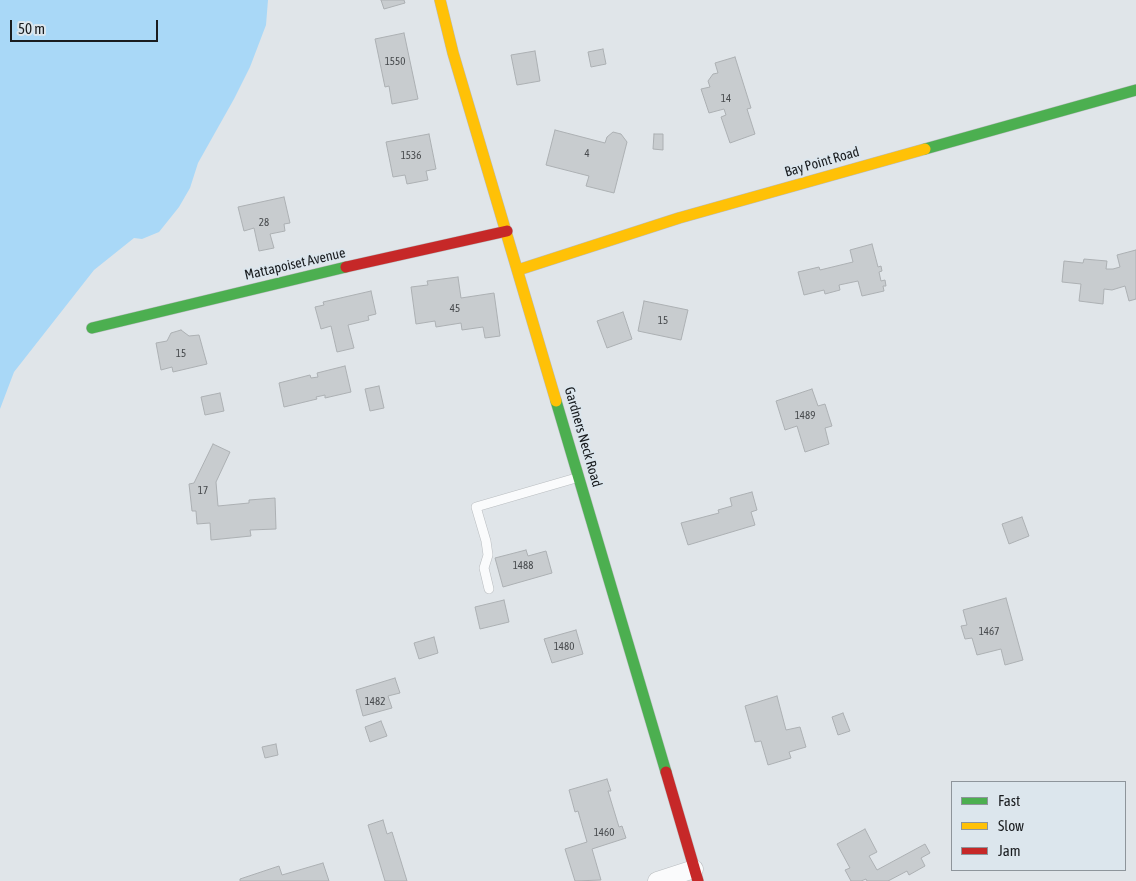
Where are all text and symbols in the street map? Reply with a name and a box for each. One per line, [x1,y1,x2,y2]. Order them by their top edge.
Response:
scale bar [12,10,160,42]
text: 50 m [18,20,45,37]
house number: 1550 [385,55,405,69]
house number: 14 [721,92,731,106]
street label: Bay Point Road [783,143,861,181]
house number: 4 [584,147,590,161]
house number: 1536 [401,149,421,163]
house number: 28 [259,216,269,230]
street label: Mattapoiset Avenue [243,244,347,284]
house number: 45 [450,302,460,316]
house number: 15 [658,314,668,328]
house number: 15 [176,347,186,361]
street label: Gardners Neck Road [561,385,605,489]
house number: 1489 [795,409,815,423]
house number: 17 [198,484,208,498]
house number: 1488 [513,559,533,573]
house number: 1467 [979,625,999,639]
house number: 1480 [554,640,574,654]
house number: 1482 [365,695,385,709]
legend [951,781,1126,871]
text: Fast [998,792,1020,809]
text: Slow [998,817,1024,834]
house number: 1460 [594,826,614,840]
text: Jam [998,842,1021,859]

